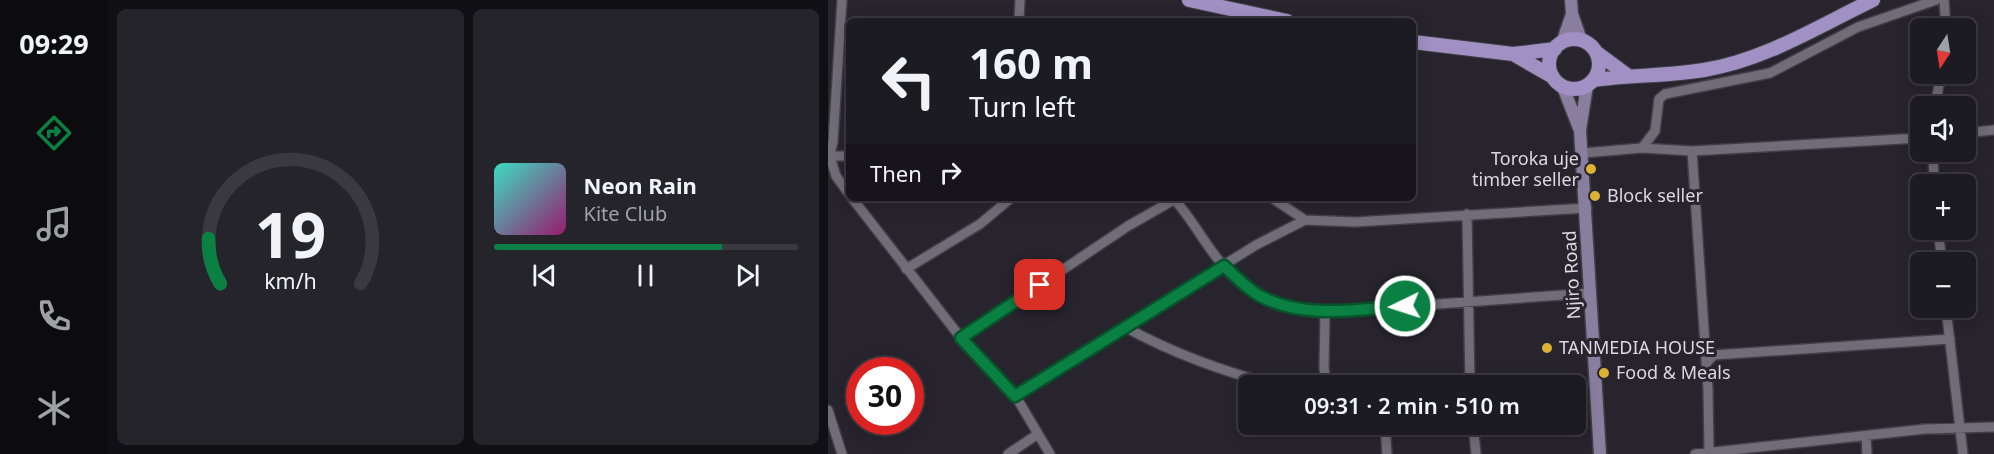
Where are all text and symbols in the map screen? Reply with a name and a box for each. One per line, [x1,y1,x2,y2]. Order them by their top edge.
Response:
north arrow [1910,18,1976,84]
map controls [1910,18,1976,318]
text: 09:29 [19,25,89,62]
text: 160 m [969,34,1093,91]
icon: left [870,42,948,120]
text: Turn left [969,88,1075,125]
button: sound [1910,96,1976,162]
icon: directions [33,112,75,154]
place label: Toroka uje timber seller [1472,146,1580,191]
icon: right [934,156,967,189]
text: Then [870,158,922,188]
marker: Toroka uje timber seller [1584,162,1598,176]
text: Neon Rain [584,170,697,200]
button: + [1910,174,1976,240]
place label: Block seller [1607,183,1703,207]
marker: Block seller [1588,189,1602,203]
text: 19 [255,191,326,276]
text: Kite Club [584,200,667,227]
icon: music [33,203,75,245]
street label: Njiro Road [1557,230,1585,320]
button: − [1910,252,1976,318]
icon: previous [528,259,561,292]
icon: pause [629,259,662,292]
icon: next [731,259,764,292]
pin [1014,259,1065,310]
text: km/h [264,266,317,295]
icon: arrive [1023,268,1056,301]
position arrow [1373,274,1437,338]
icon: phone [33,295,75,337]
place label: TANMEDIA HOUSE [1559,335,1715,359]
marker: TANMEDIA HOUSE [1540,341,1554,355]
speed limit sign: 30 [846,357,924,435]
place label: Food & Meals [1616,360,1731,384]
marker: Food & Meals [1597,366,1611,380]
icon: climate [33,387,75,429]
text: 09:31 · 2 min · 510 m [1304,390,1520,420]

